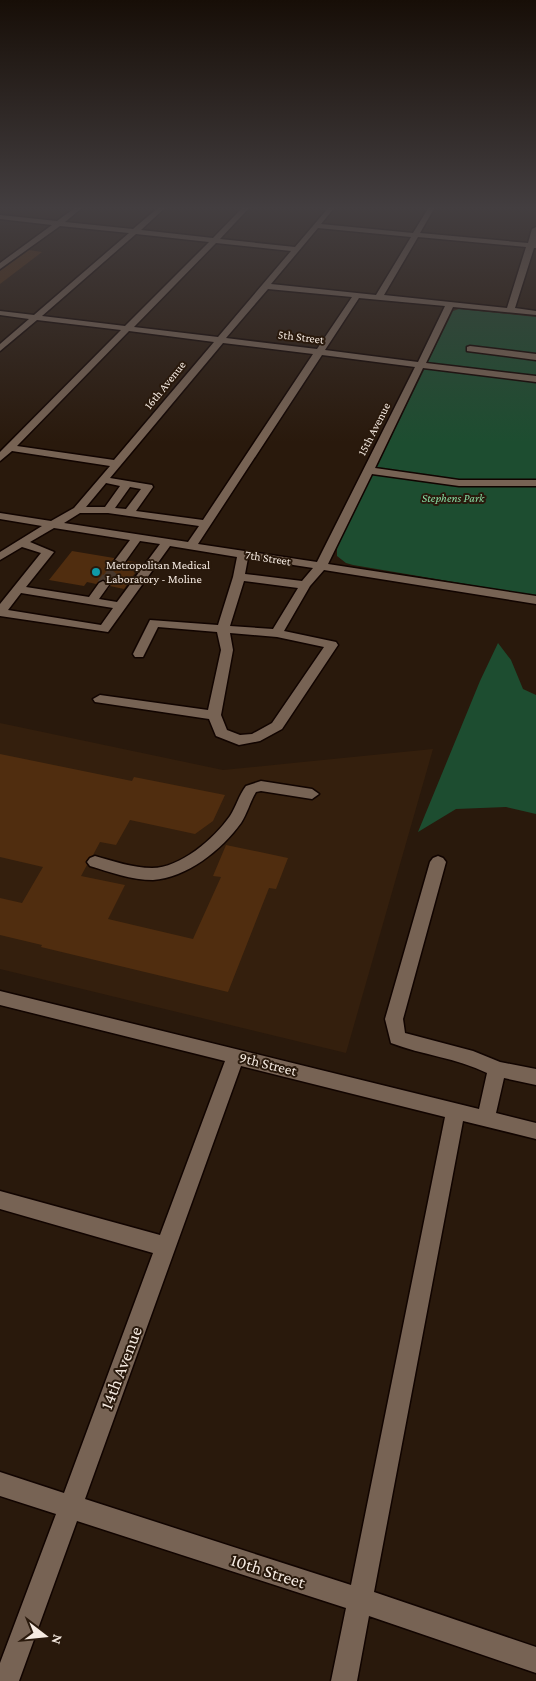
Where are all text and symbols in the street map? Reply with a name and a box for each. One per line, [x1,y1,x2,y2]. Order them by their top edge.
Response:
street label: 5th Street [277,327,326,347]
street label: 16th Avenue [141,358,189,412]
street label: 15th Avenue [355,400,393,458]
park label: Stephens Park [422,491,485,505]
street label: 7th Street [244,547,293,569]
place label: Metropolitan Medical Laboratory - Moline [106,558,210,586]
marker: Metropolitan Medical Laboratory - Moline [90,566,102,578]
street label: 9th Street [238,1049,299,1079]
street label: 14th Avenue [96,1324,146,1412]
street label: 10th Street [228,1550,309,1593]
north arrow [20,1611,70,1661]
text: N [48,1633,67,1647]

